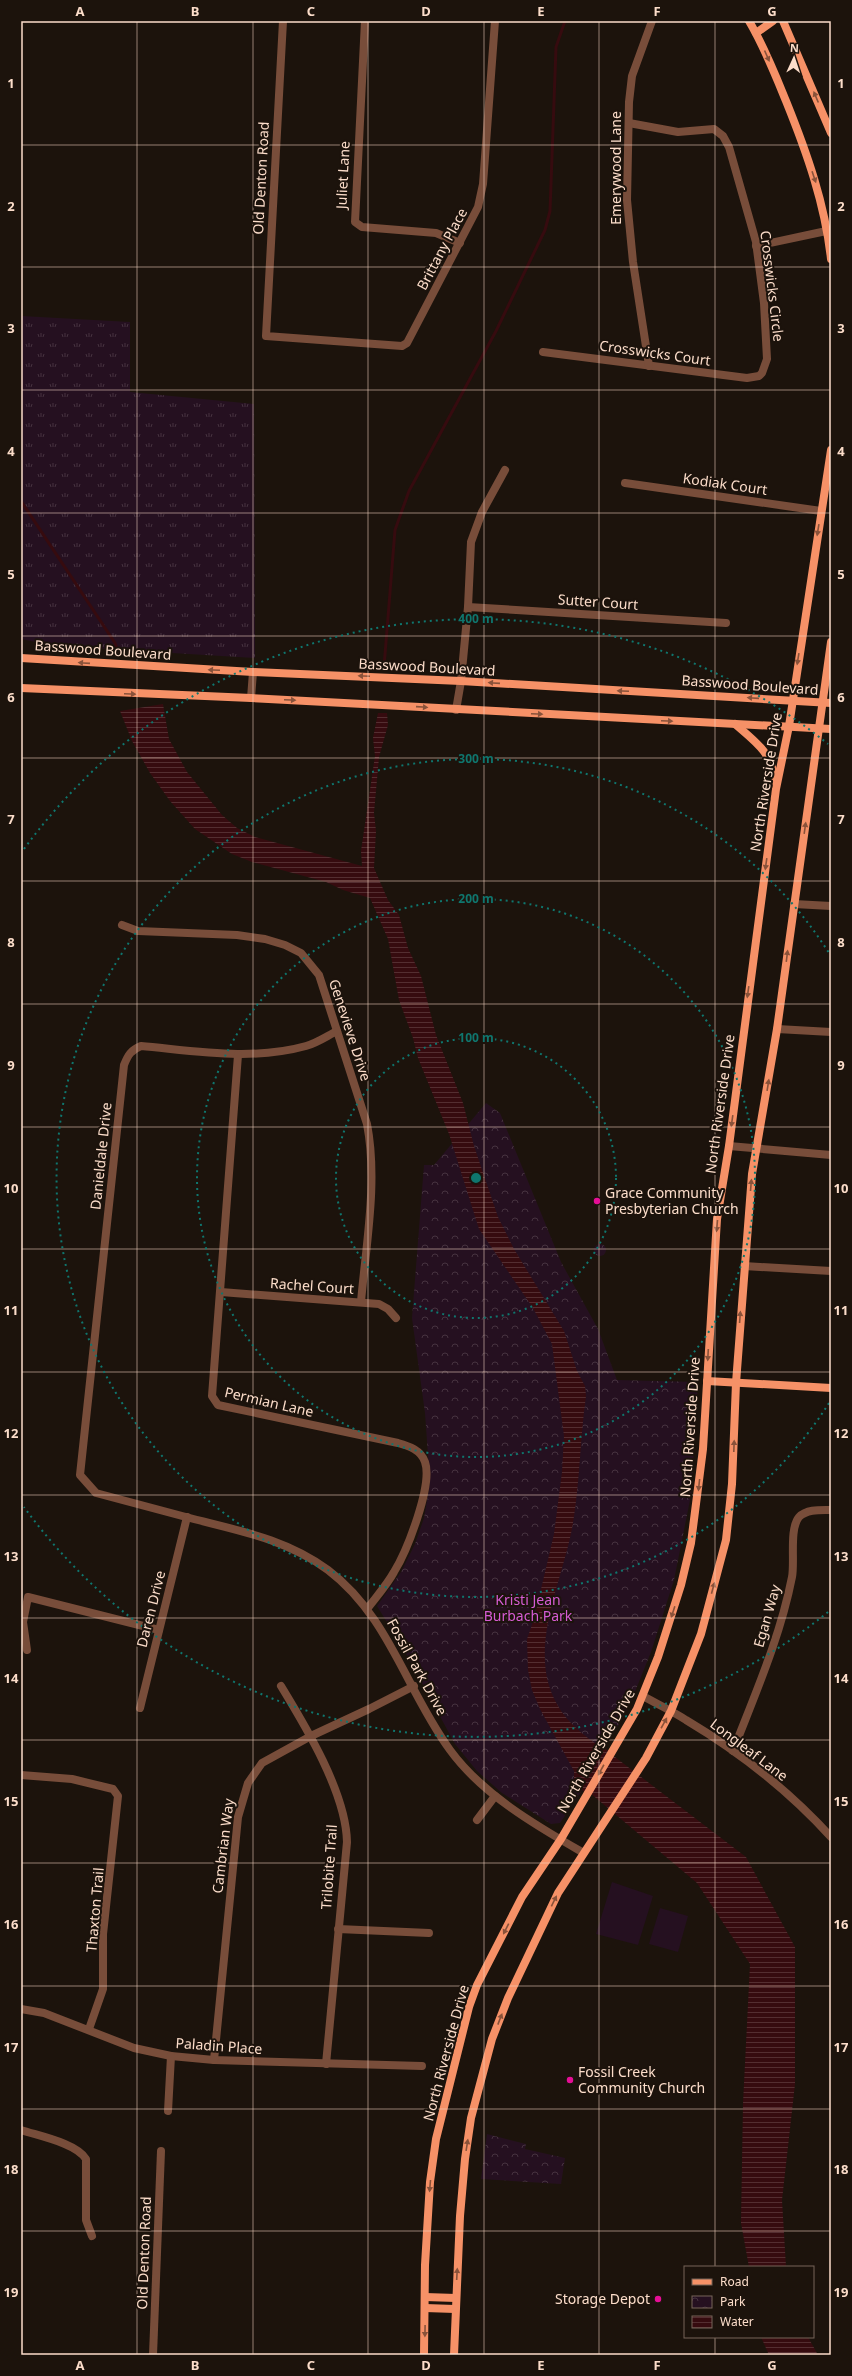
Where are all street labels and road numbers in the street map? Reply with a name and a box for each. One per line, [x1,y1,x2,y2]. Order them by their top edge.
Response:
street label: Emerywood Lane [606,111,625,225]
street label: Old Denton Road [248,121,273,235]
street label: Juliet Lane [331,140,354,211]
street label: Brittany Place [412,204,471,293]
street label: Crosswicks Circle [756,229,789,343]
street label: Crosswicks Court [598,335,712,370]
street label: Kodiak Court [682,468,769,499]
street label: Sutter Court [557,589,639,614]
street label: Basswood Boulevard [34,635,172,664]
street label: Basswood Boulevard [358,653,496,680]
street label: Basswood Boulevard [681,670,819,699]
street label: North Riverside Drive [745,711,786,853]
street label: Genevieve Drive [325,977,376,1083]
street label: North Riverside Drive [700,1033,739,1175]
street label: Danieldale Drive [85,1101,116,1211]
street label: Rachel Court [270,1273,355,1298]
street label: North Riverside Drive [675,1356,704,1498]
street label: Permian Lane [223,1382,316,1421]
street label: Daren Drive [132,1568,169,1649]
street label: Egan Way [749,1582,785,1649]
street label: Fossil Park Drive [383,1615,452,1719]
street label: North Riverside Drive [552,1685,639,1816]
street label: Longleaf Lane [707,1714,792,1785]
street label: Cambrian Way [207,1796,238,1895]
street label: Trilobite Trail [316,1824,341,1910]
street label: Thaxton Trail [81,1867,108,1953]
street label: North Riverside Drive [418,1982,473,2123]
street label: Paladin Place [175,2033,263,2058]
street label: Old Denton Road [132,2196,155,2310]

